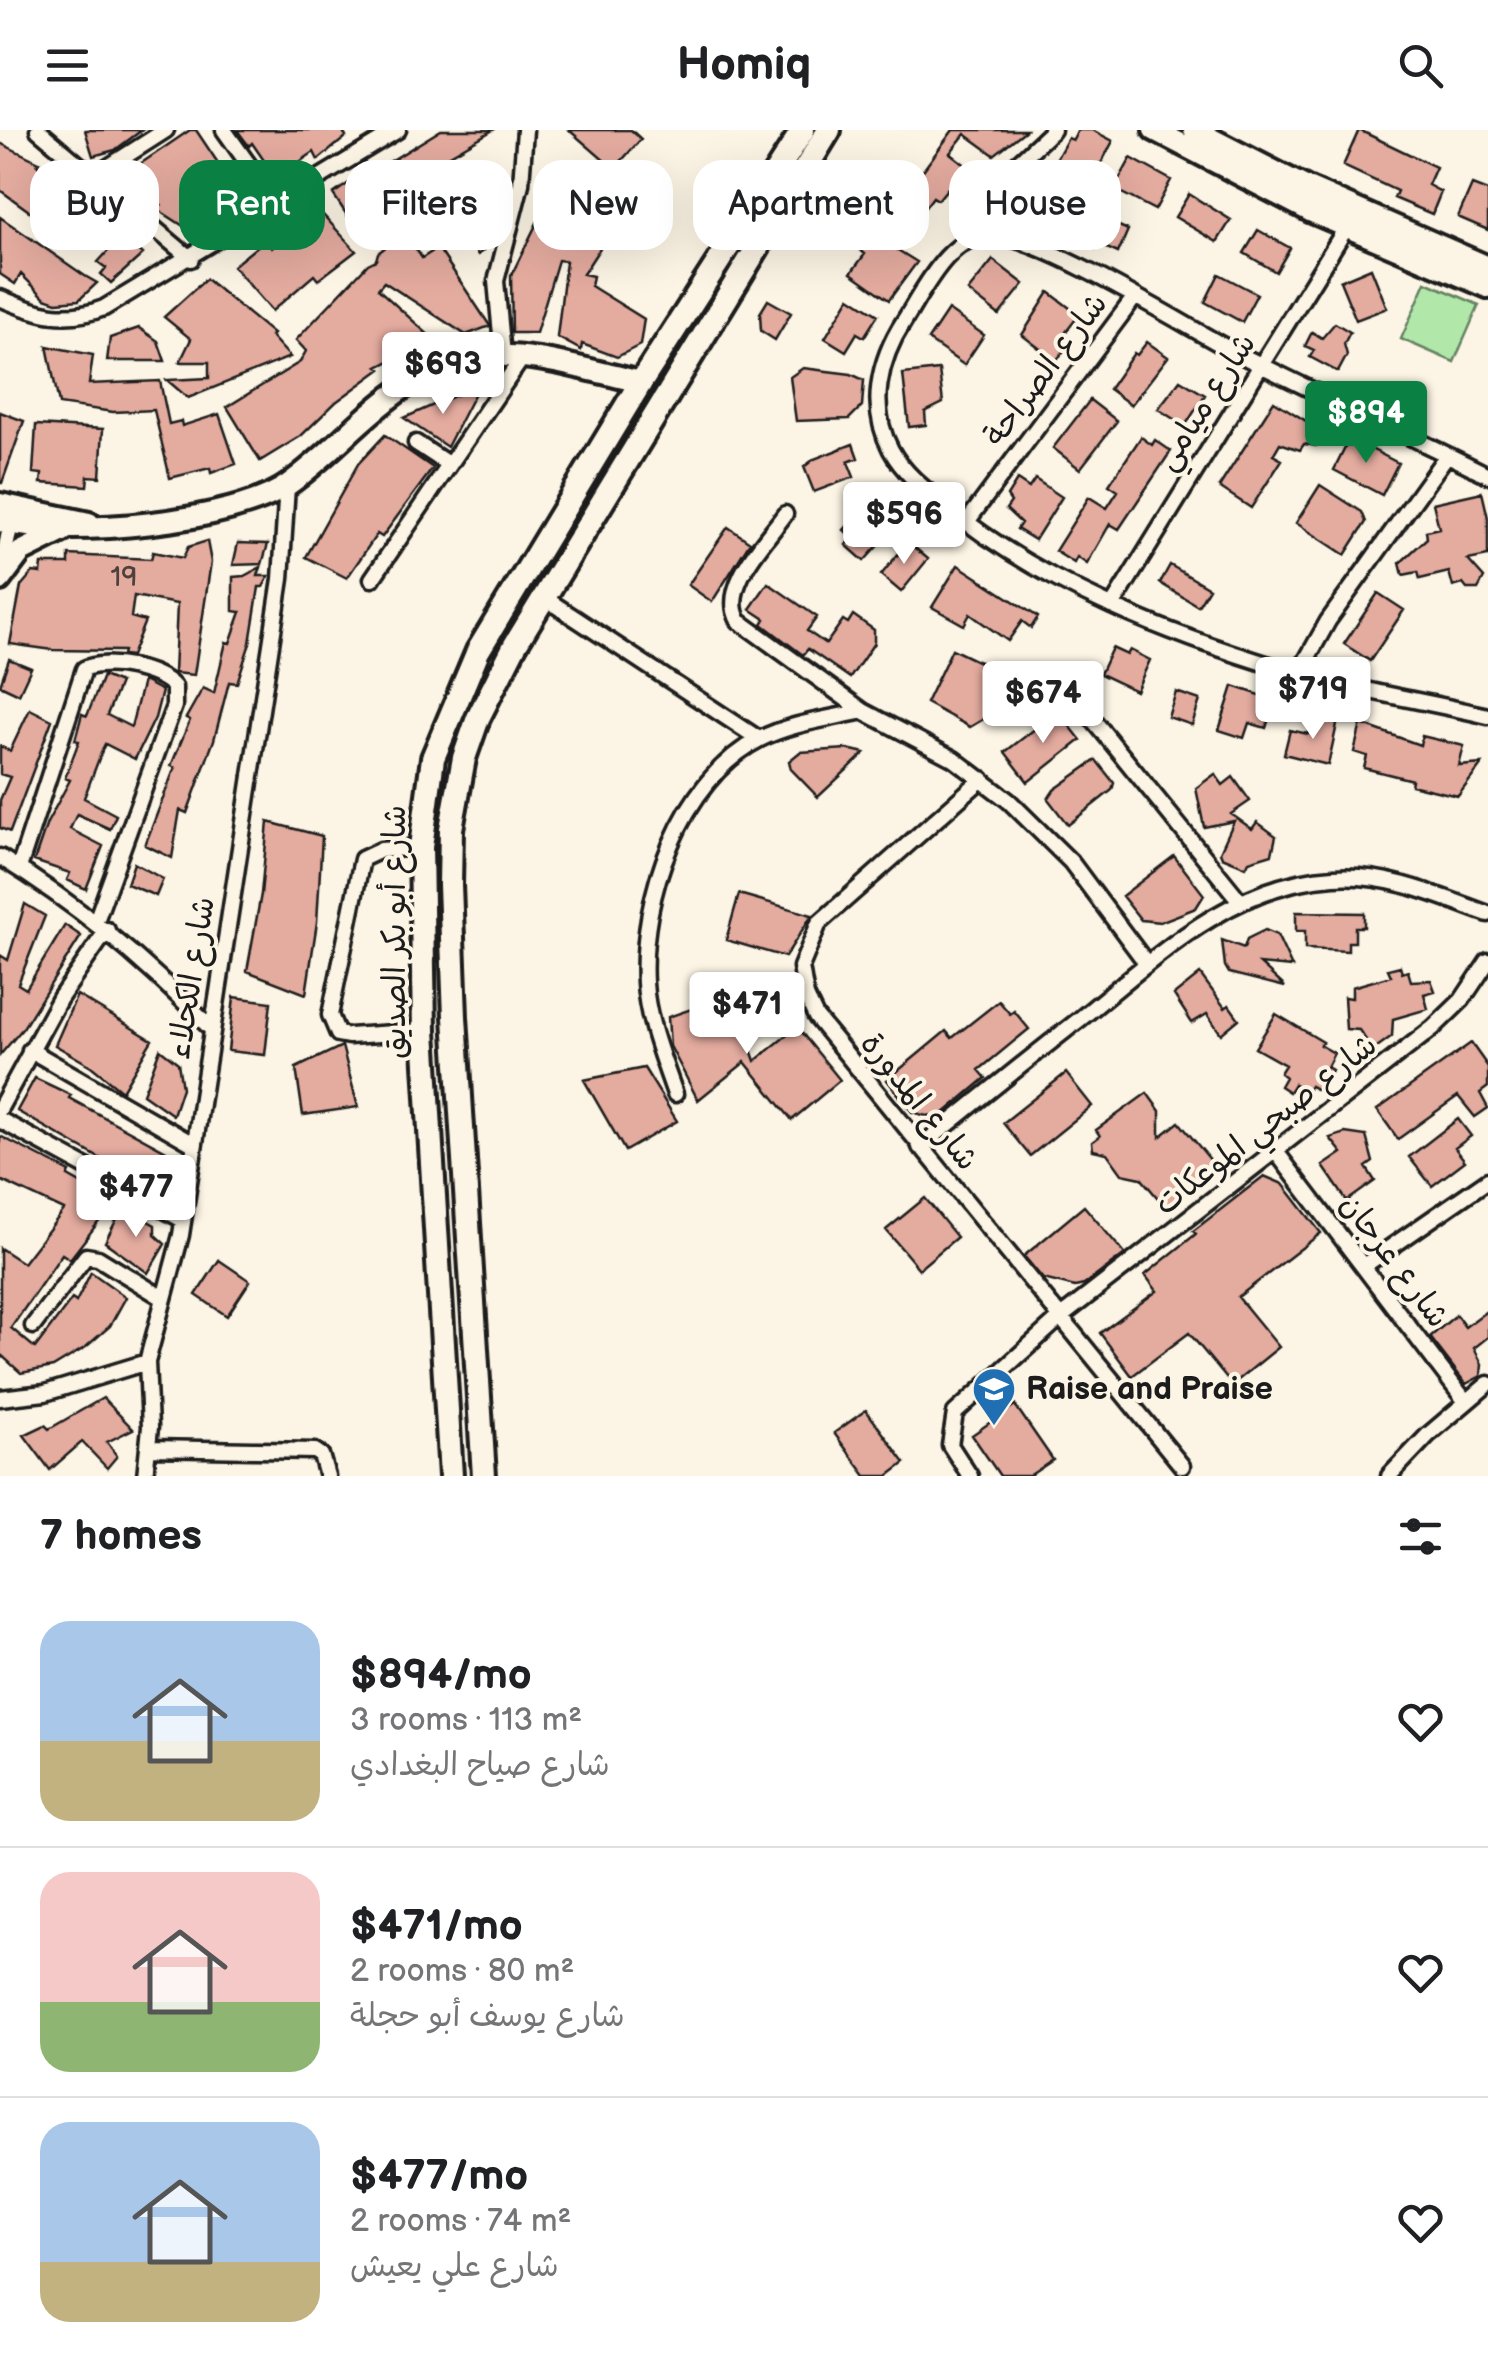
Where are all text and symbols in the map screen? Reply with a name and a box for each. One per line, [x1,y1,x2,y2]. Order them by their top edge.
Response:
icon: menu [40,38,95,93]
text: Homiq [677,38,811,93]
icon: search [1393,38,1448,93]
chip: Buy [30,160,159,250]
chip: Rent [179,160,325,250]
chip: Filters [345,160,513,250]
chip: New [533,160,673,250]
chip: Apartment [693,160,929,250]
chip: House [949,160,1121,250]
street label: شارع الصراحة [976,286,1118,456]
street label: شارع ميامي [1147,326,1271,482]
pin: $693 [384,332,502,417]
text: $693 [404,345,482,384]
pin: $894 [1307,381,1425,466]
text: $894 [1327,394,1405,433]
pin: $596 [845,482,963,567]
text: $596 [865,495,943,534]
house number: 19 [110,561,138,594]
pin: $719 [1254,657,1372,742]
pin: $674 [984,661,1102,746]
text: $719 [1278,670,1348,709]
text: $674 [1005,674,1082,713]
street label: شارع أبو بكر الصديق [376,805,417,1059]
street label: شارع الكحلاء [160,894,226,1062]
pin: $471 [688,972,806,1057]
text: $471 [711,985,783,1024]
street label: شارع المدورة [850,1025,986,1180]
street label: شارع صبحي الموعكات [1147,1026,1389,1230]
pin: $477 [77,1155,195,1240]
text: $477 [98,1168,174,1207]
street label: شارع عرجان [1329,1186,1457,1337]
school or university icon: Raise and Praise [971,1366,1017,1427]
place label: Raise and Praise [1026,1370,1273,1409]
icon: filters [1393,1509,1448,1564]
text: 7 homes [40,1511,202,1562]
text: $894/mo [350,1650,532,1701]
icon: home [120,1661,240,1781]
icon: heart [1393,1694,1448,1749]
text: 3 rooms · 113 m² [350,1701,582,1740]
text: شارع صياح البغدادي [350,1746,610,1785]
text: $471/mo [350,1901,523,1952]
icon: home [120,1912,240,2032]
icon: heart [1393,1945,1448,2000]
text: 2 rooms · 80 m² [350,1952,574,1991]
text: شارع يوسف أبو حجلة [350,1997,625,2036]
text: $477/mo [350,2151,528,2202]
icon: home [120,2162,240,2282]
icon: heart [1393,2195,1448,2250]
text: 2 rooms · 74 m² [350,2202,571,2241]
text: شارع علي يعيش [350,2247,559,2286]

